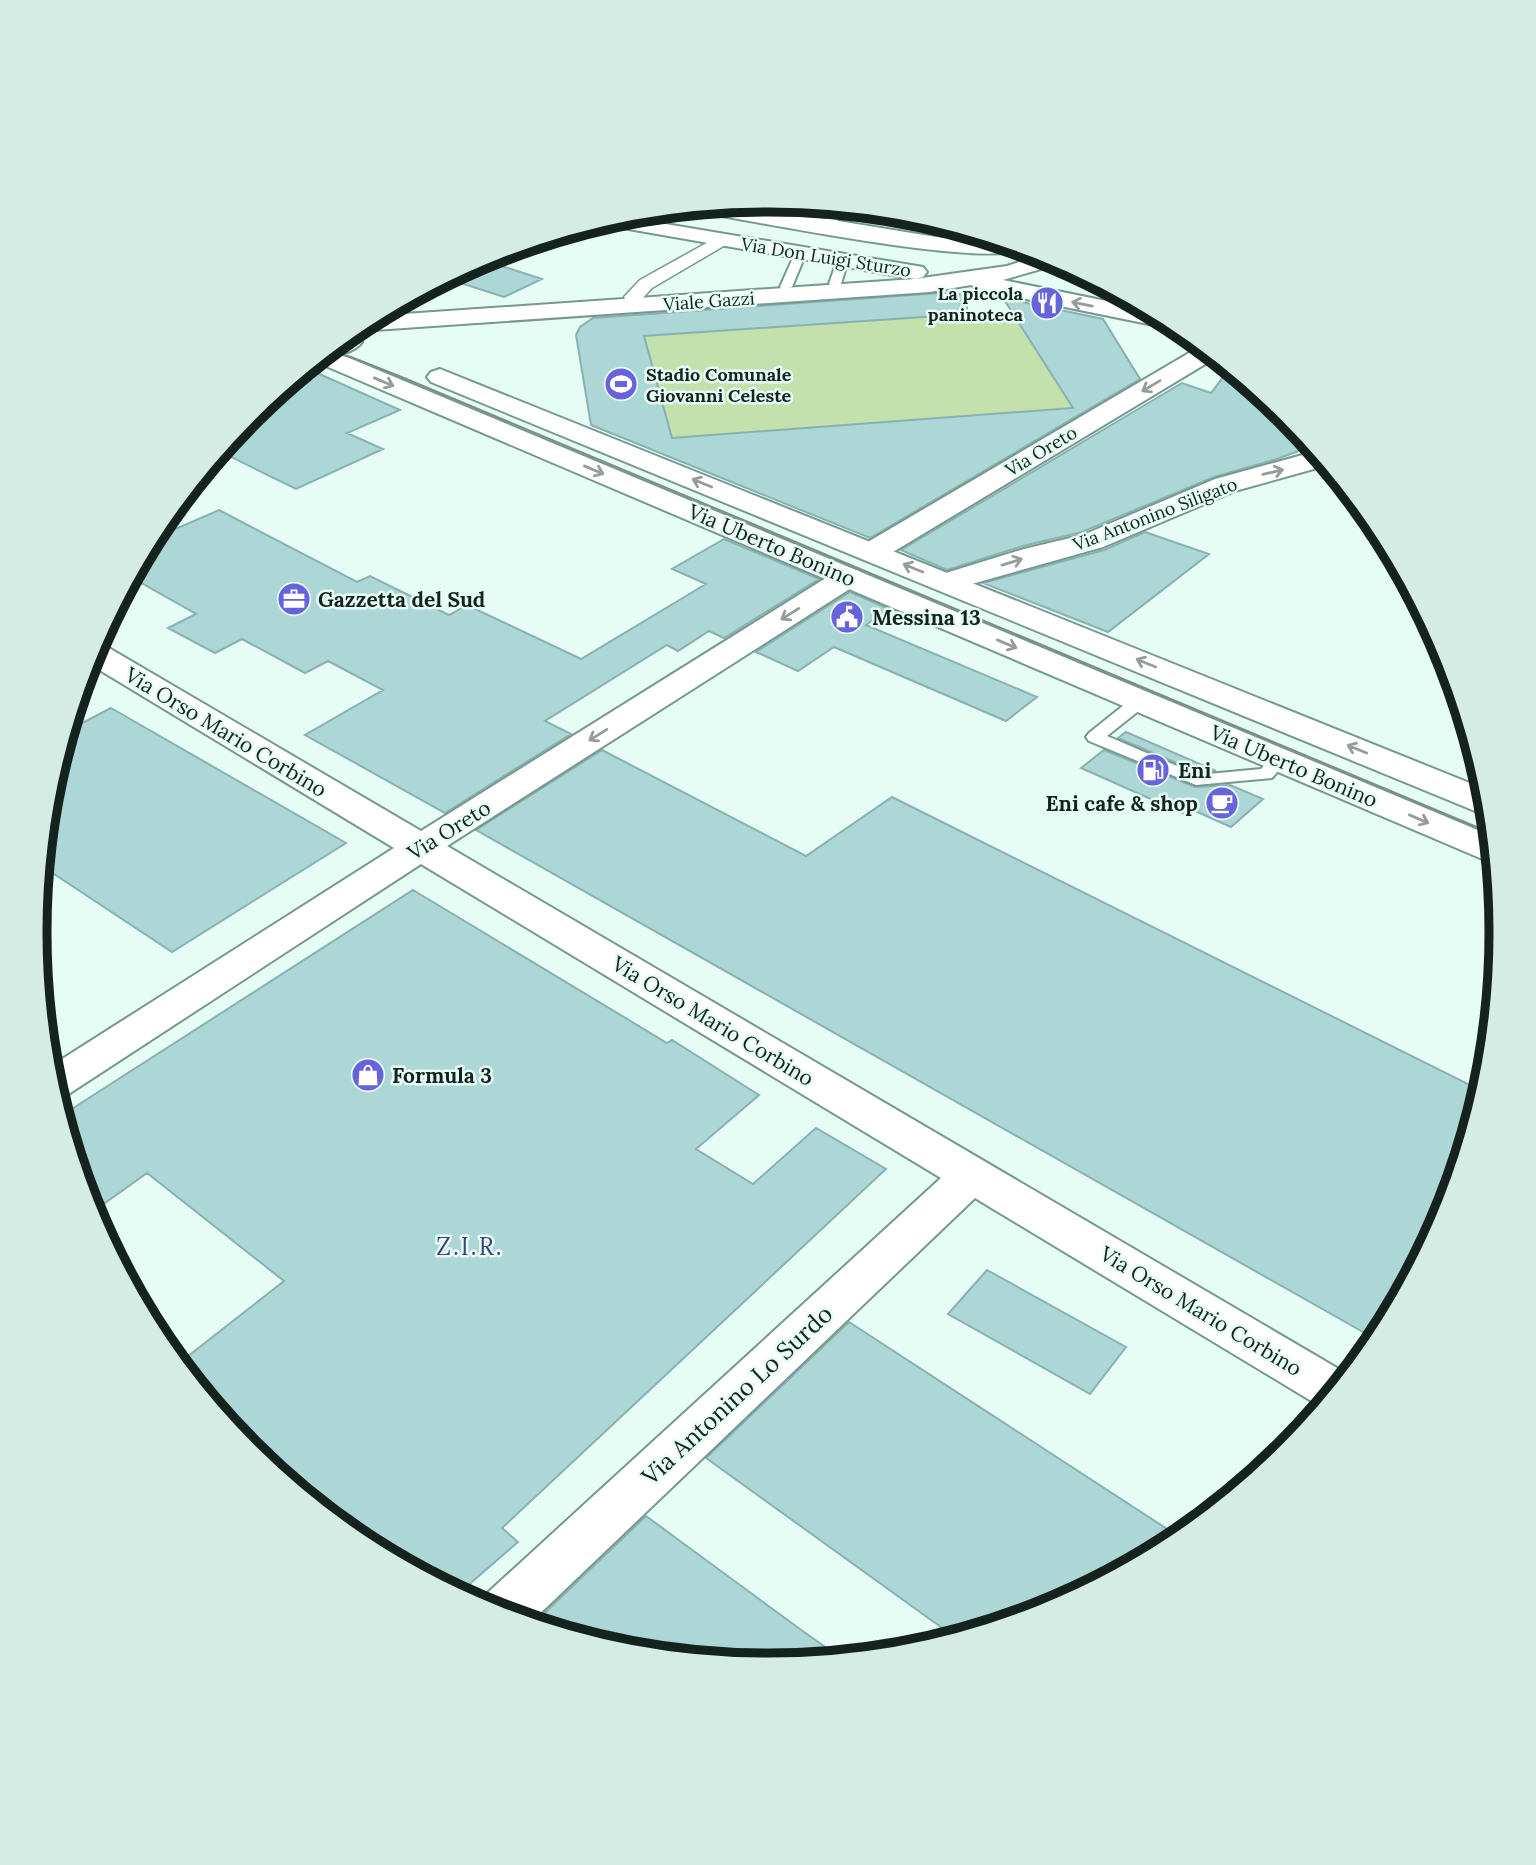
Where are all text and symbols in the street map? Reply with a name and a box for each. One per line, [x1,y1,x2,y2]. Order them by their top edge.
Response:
street label: Via Don Luigi Sturzo [738,232,913,282]
place label: La piccola paninoteca [928,282,1024,326]
restaurant icon: La piccola paninoteca [1028,284,1066,322]
street label: Viale Gazzi [662,286,755,316]
one-way arrow [1071,296,1094,310]
place label: Stadio Comunale Giovanni Celeste [646,363,792,407]
sports icon: Stadio Comunale Giovanni Celeste [602,365,640,403]
one-way arrow [373,376,395,389]
one-way arrow [1141,379,1161,393]
street label: Via Oreto [1000,421,1081,482]
one-way arrow [583,465,604,478]
one-way arrow [1261,465,1284,478]
street label: Via Antonino Siligato [1069,472,1240,556]
one-way arrow [692,476,713,489]
street label: Via Uberto Bonino [683,497,860,592]
one-way arrow [1001,555,1023,568]
one-way arrow [903,561,924,574]
office icon: Gazzetta del Sud [275,580,313,618]
place label: Gazzetta del Sud [318,586,485,613]
public building icon: Messina 13 [828,598,866,636]
place label: Messina 13 [872,604,981,631]
one-way arrow [781,606,800,621]
one-way arrow [995,639,1017,652]
one-way arrow [1136,656,1158,669]
street label: Via Orso Mario Corbino [119,660,332,803]
street label: Via Uberto Bonino [1205,718,1382,813]
one-way arrow [588,729,608,743]
one-way arrow [1347,742,1368,755]
fuel station icon: Eni [1134,751,1172,789]
place label: Eni [1178,757,1211,784]
cafe icon: Eni cafe & shop [1203,784,1241,822]
place label: Eni cafe & shop [1046,790,1198,817]
street label: Via Oreto [402,794,496,867]
one-way arrow [1408,813,1430,826]
street label: Via Orso Mario Corbino [606,949,819,1092]
shop icon: Formula 3 [349,1056,387,1094]
place label: Formula 3 [392,1062,492,1089]
district label: Z.I.R. [436,1231,504,1262]
street label: Via Orso Mario Corbino [1094,1239,1307,1382]
street label: Via Antonino Lo Surdo [634,1298,839,1492]

